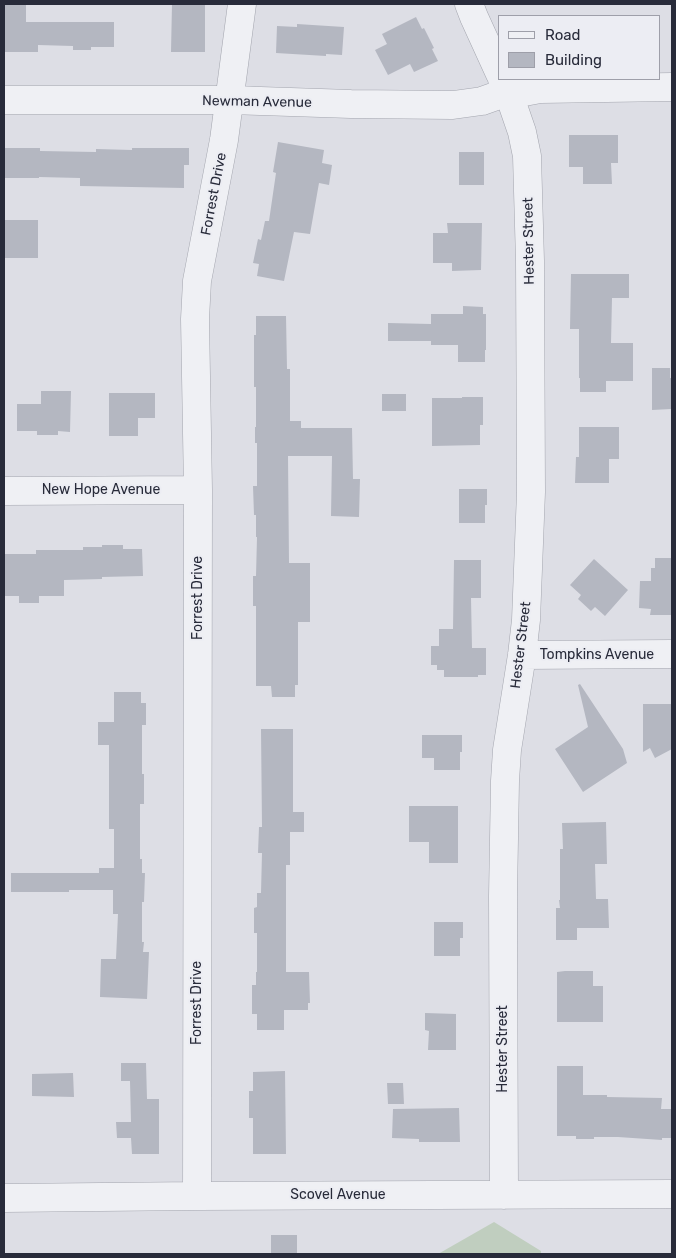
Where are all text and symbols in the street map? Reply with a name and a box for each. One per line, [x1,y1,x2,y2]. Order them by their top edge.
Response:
legend [498,15,661,80]
text: Road [545,26,581,44]
text: Building [545,51,602,69]
street label: Newman Avenue [202,93,312,111]
street label: Forrest Drive [198,151,230,237]
street label: Hester Street [520,197,538,285]
street label: New Hope Avenue [42,482,160,498]
street label: Forrest Drive [190,556,206,640]
street label: Hester Street [507,601,535,689]
street label: Tompkins Avenue [540,647,654,663]
street label: Forrest Drive [189,961,205,1045]
street label: Hester Street [495,1005,511,1093]
street label: Scovel Avenue [290,1187,386,1203]

